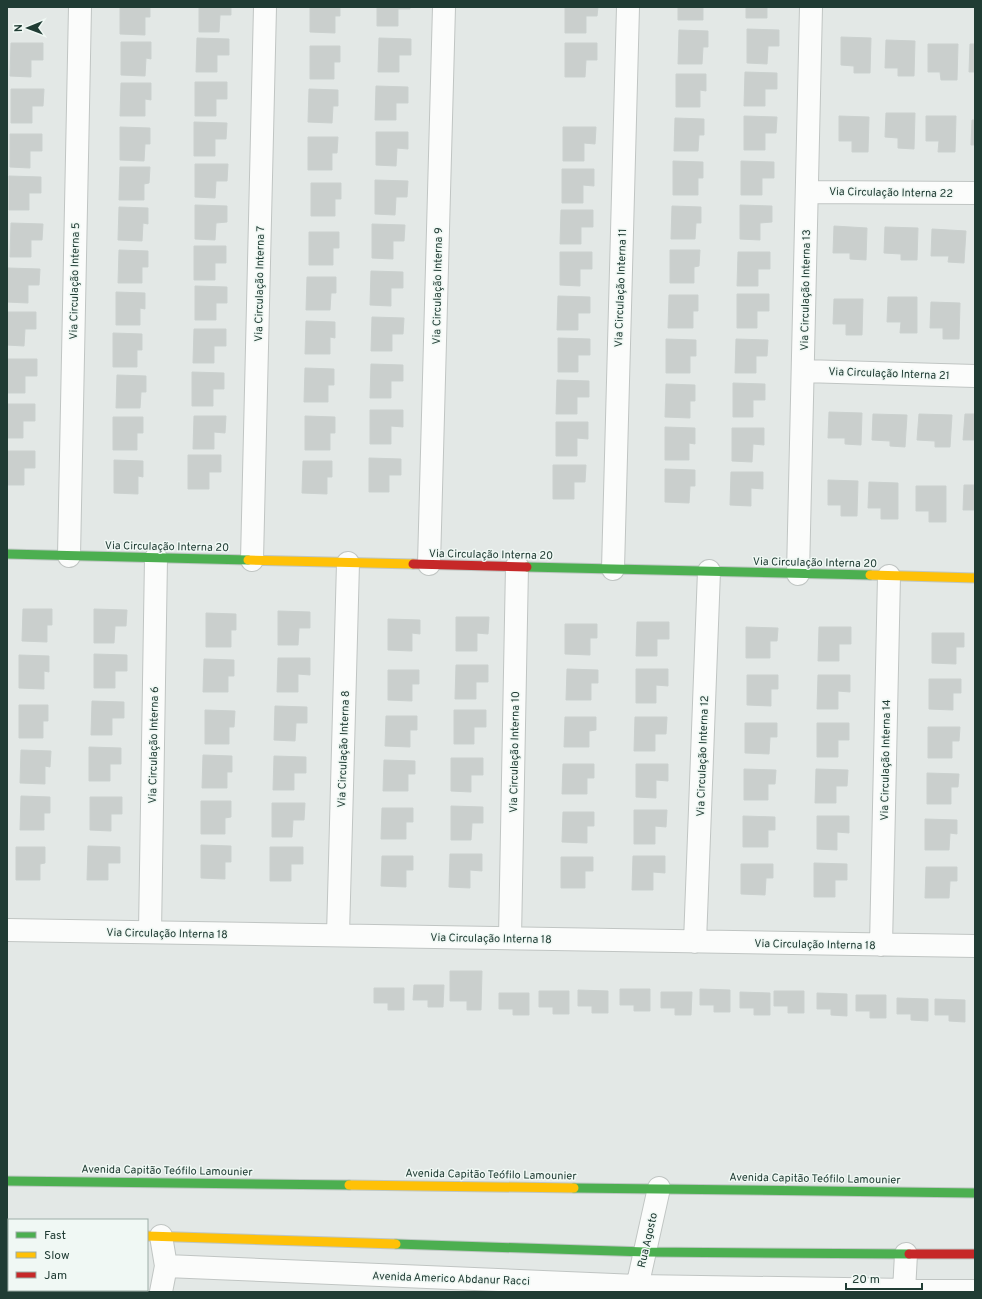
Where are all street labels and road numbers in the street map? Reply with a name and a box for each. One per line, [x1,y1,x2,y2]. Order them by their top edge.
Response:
street label: Via Circulação Interna 22 [829,185,953,201]
street label: Via Circulação Interna 5 [67,222,83,340]
street label: Via Circulação Interna 7 [252,226,268,342]
street label: Via Circulação Interna 9 [430,227,446,345]
street label: Via Circulação Interna 11 [612,228,630,348]
street label: Via Circulação Interna 13 [798,229,814,351]
street label: Via Circulação Interna 21 [828,365,950,383]
street label: Via Circulação Interna 20 [105,539,229,555]
street label: Via Circulação Interna 20 [429,547,553,563]
street label: Via Circulação Interna 20 [753,555,877,571]
street label: Via Circulação Interna 6 [146,686,162,804]
street label: Via Circulação Interna 8 [335,690,353,808]
street label: Via Circulação Interna 10 [507,691,523,813]
street label: Via Circulação Interna 12 [694,695,712,817]
street label: Via Circulação Interna 14 [878,699,894,821]
street label: Via Circulação Interna 18 [106,926,228,942]
street label: Via Circulação Interna 18 [430,931,552,947]
street label: Via Circulação Interna 18 [754,937,876,953]
street label: Avenida Capitão Teófilo Lamounier [81,1163,253,1180]
street label: Avenida Capitão Teófilo Lamounier [405,1167,577,1184]
street label: Avenida Capitão Teófilo Lamounier [729,1171,901,1188]
street label: Rua Agosto [635,1211,661,1269]
street label: Avenida Americo Abdanur Racci [372,1269,530,1289]

